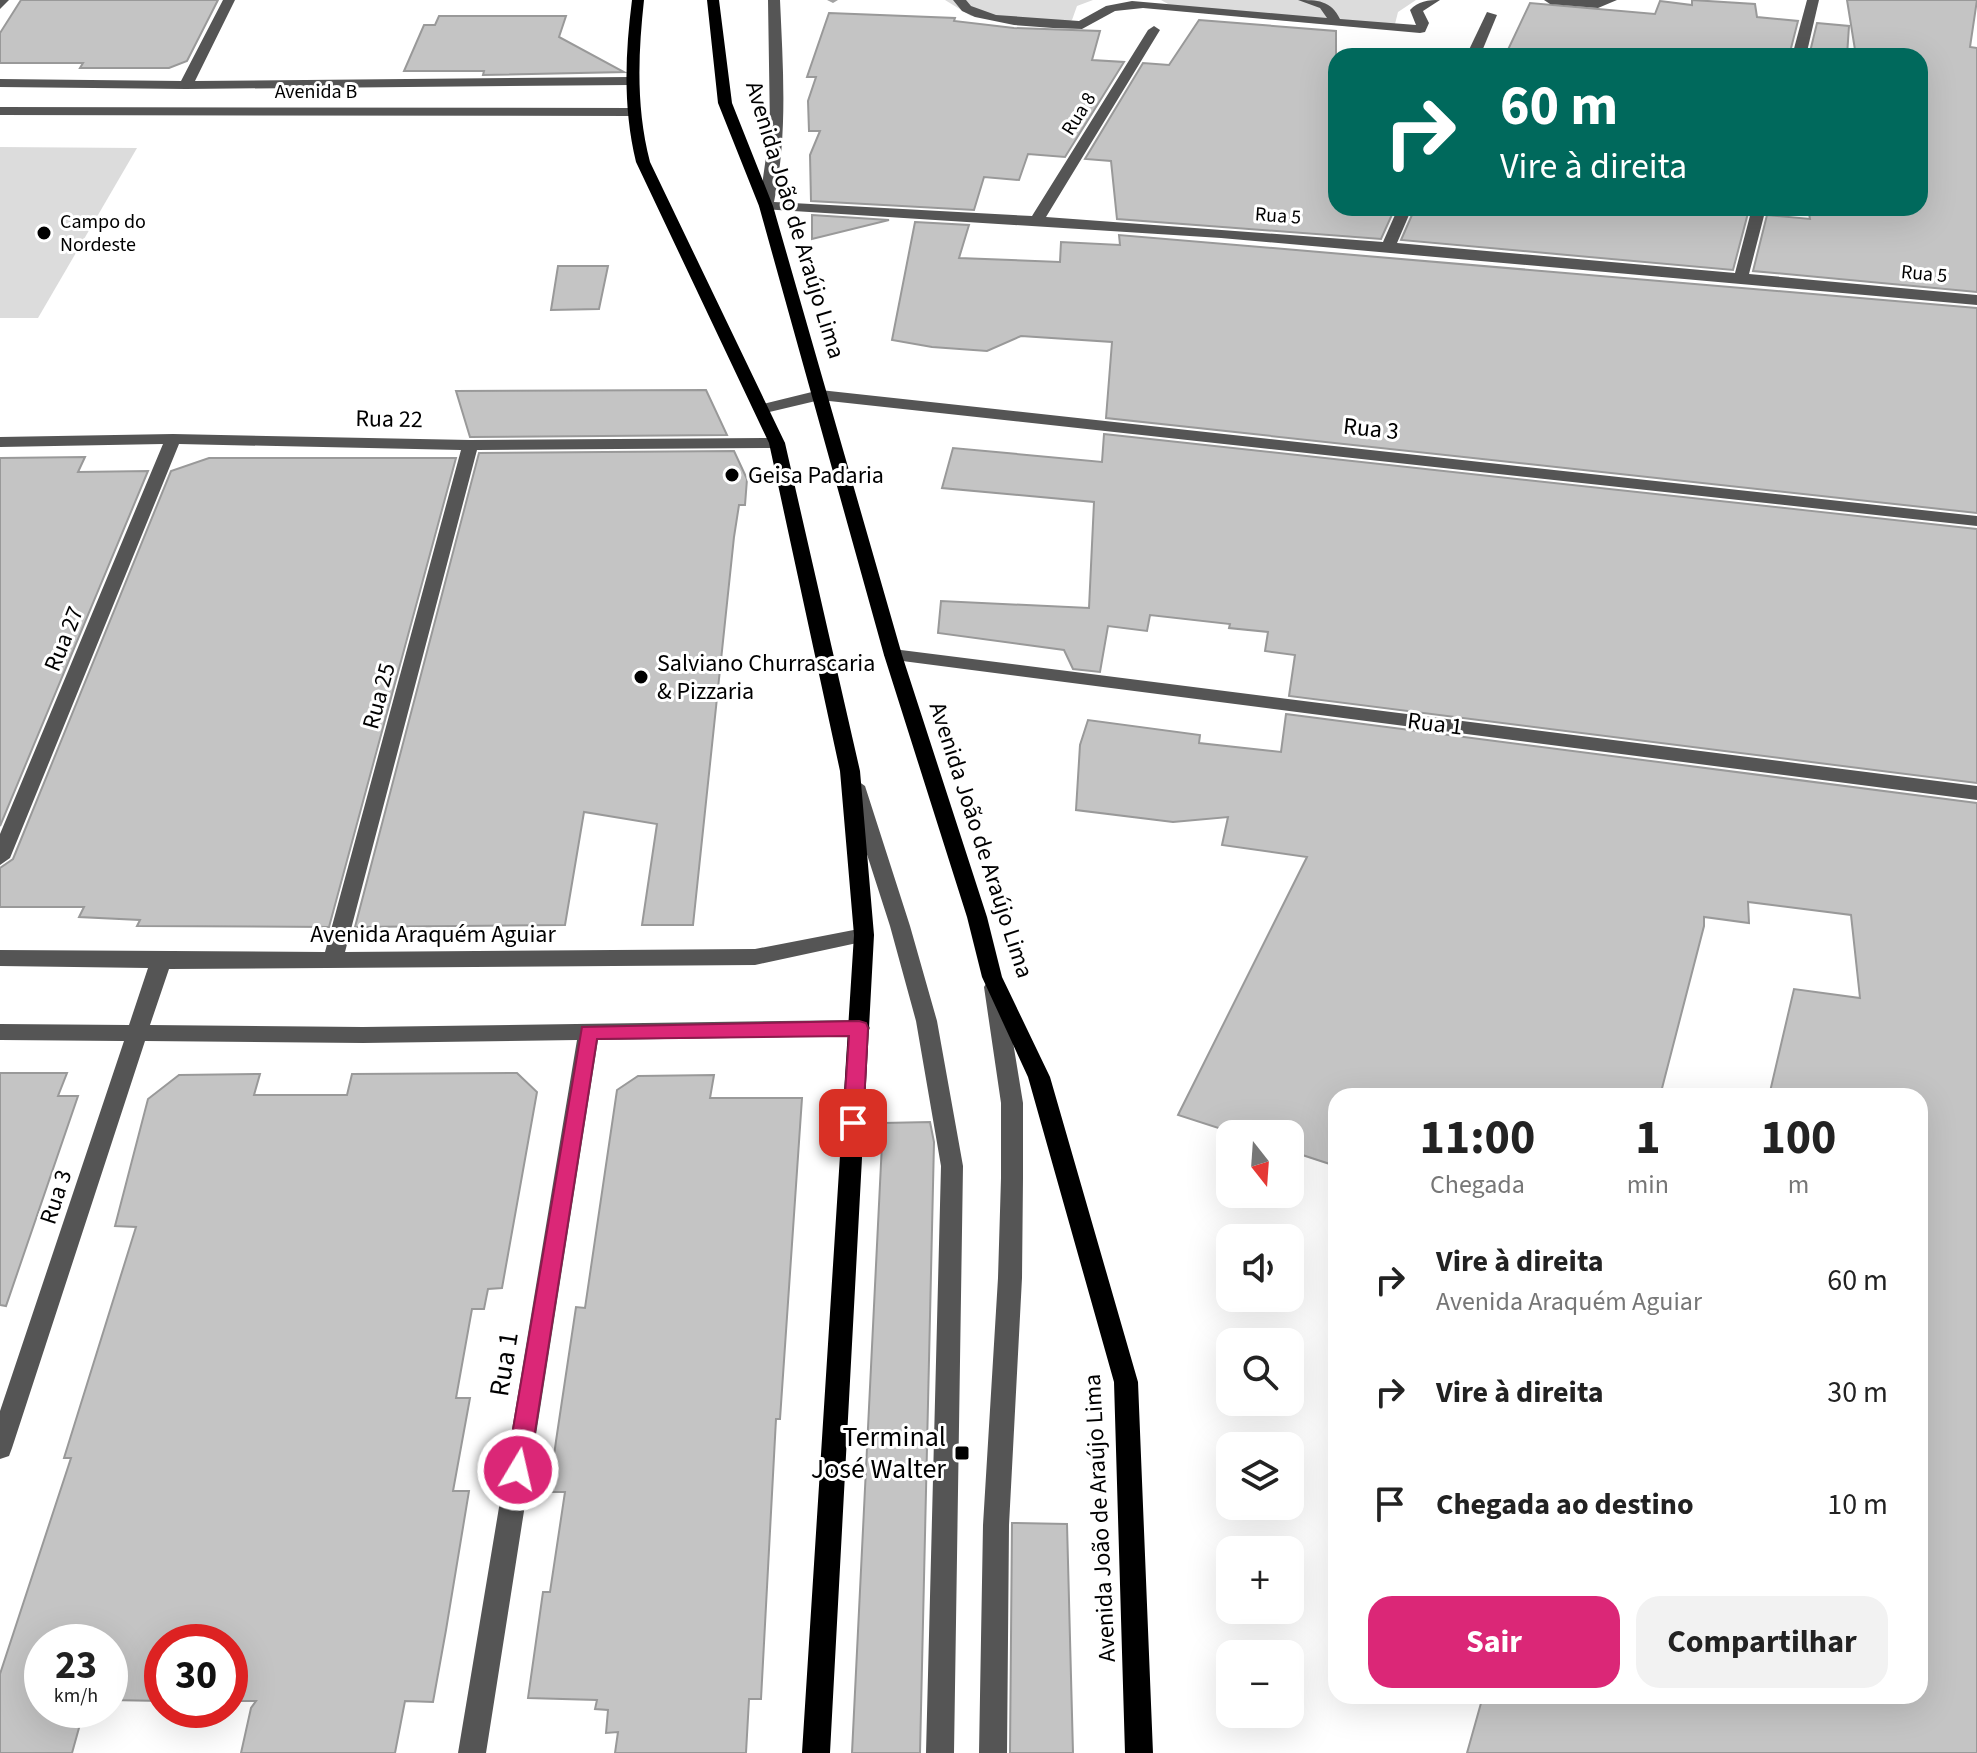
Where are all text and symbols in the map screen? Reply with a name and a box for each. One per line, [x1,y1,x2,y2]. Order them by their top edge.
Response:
text: 60 m [1500,67,1618,146]
street label: Avenida João de Araújo Lima [736,77,854,363]
street label: Avenida B [275,78,357,106]
icon: right [1368,80,1472,184]
street label: Rua 8 [1055,87,1103,141]
text: Vire à direita [1500,141,1687,192]
street label: Rua 5 [1254,200,1302,232]
place label: Campo do Nordeste [60,208,146,259]
marker: Campo do Nordeste [35,224,53,242]
street label: Rua 5 [1900,258,1948,290]
street label: Rua 22 [355,401,423,437]
street label: Rua 3 [1342,409,1400,449]
place label: Geisa Padaria [748,458,884,493]
marker: Geisa Padaria [723,466,741,484]
street label: Rua 27 [35,601,93,677]
place label: Salviano Churrascaria & Pizzaria [657,646,875,709]
street label: Rua 25 [353,659,405,733]
marker: Salviano Churrascaria & Pizzaria [632,668,650,686]
street label: Avenida João de Araújo Lima [920,697,1042,983]
street label: Rua 1 [1405,703,1465,745]
street label: Avenida Araquém Aguiar [310,917,556,952]
pin [819,1089,887,1157]
icon: arrive [831,1101,875,1145]
text: 11:00 [1419,1104,1535,1172]
text: 1 [1635,1104,1661,1172]
text: 100 [1760,1104,1836,1172]
north arrow [1216,1120,1304,1208]
map controls [1216,1120,1304,1728]
street label: Rua 3 [31,1165,81,1229]
text: Chegada [1430,1166,1525,1203]
text: min [1627,1166,1669,1203]
text: m [1788,1166,1809,1203]
button: sound [1216,1224,1304,1312]
text: Vire à direita [1436,1240,1604,1283]
icon: right [1368,1258,1412,1302]
text: 60 m [1827,1259,1888,1302]
text: Avenida Araquém Aguiar [1436,1283,1702,1320]
button: search [1216,1328,1304,1416]
street label: Rua 1 [479,1329,529,1399]
icon: right [1368,1370,1412,1414]
text: Vire à direita [1436,1371,1604,1414]
text: 30 m [1827,1371,1888,1414]
street label: Avenida João de Araújo Lima [1075,1373,1125,1663]
place label: Terminal José Walter [811,1417,946,1489]
position arrow [476,1428,560,1512]
button: layers [1216,1432,1304,1520]
marker: Terminal José Walter [953,1444,971,1462]
icon: arrive [1368,1482,1412,1526]
text: Chegada ao destino [1436,1483,1694,1526]
text: 10 m [1827,1483,1888,1526]
button: + [1216,1536,1304,1624]
button: Sair [1368,1596,1620,1688]
button: Compartilhar [1636,1596,1888,1688]
speed limit sign: 30 [144,1624,248,1728]
text: 23 [55,1637,97,1694]
button: − [1216,1640,1304,1728]
text: km/h [54,1682,98,1710]

